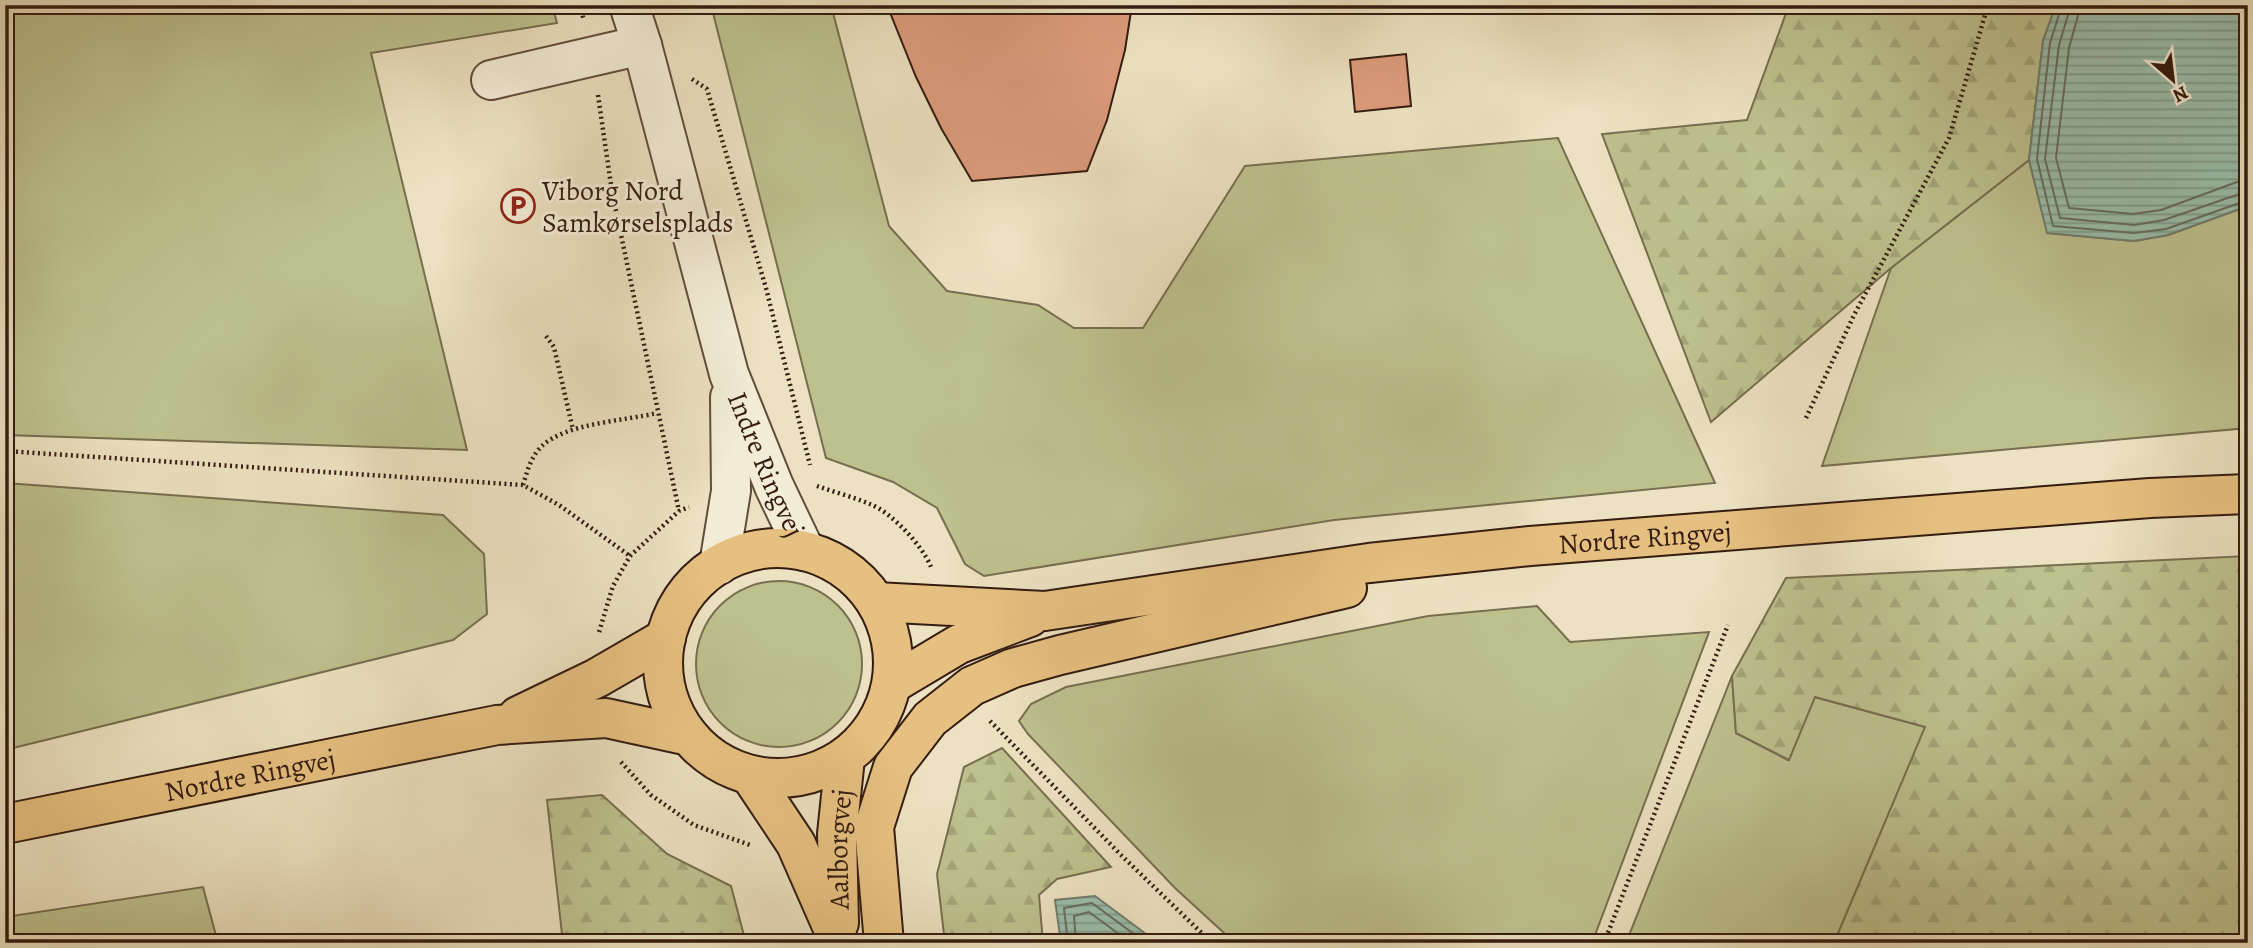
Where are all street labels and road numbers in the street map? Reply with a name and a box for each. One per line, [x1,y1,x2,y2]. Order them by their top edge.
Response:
street label: Indre Ringvej [718,386,814,544]
street label: Nordre Ringvej [1557,512,1733,564]
street label: Nordre Ringvej [162,740,339,811]
street label: Aalborgvej [819,787,862,911]

